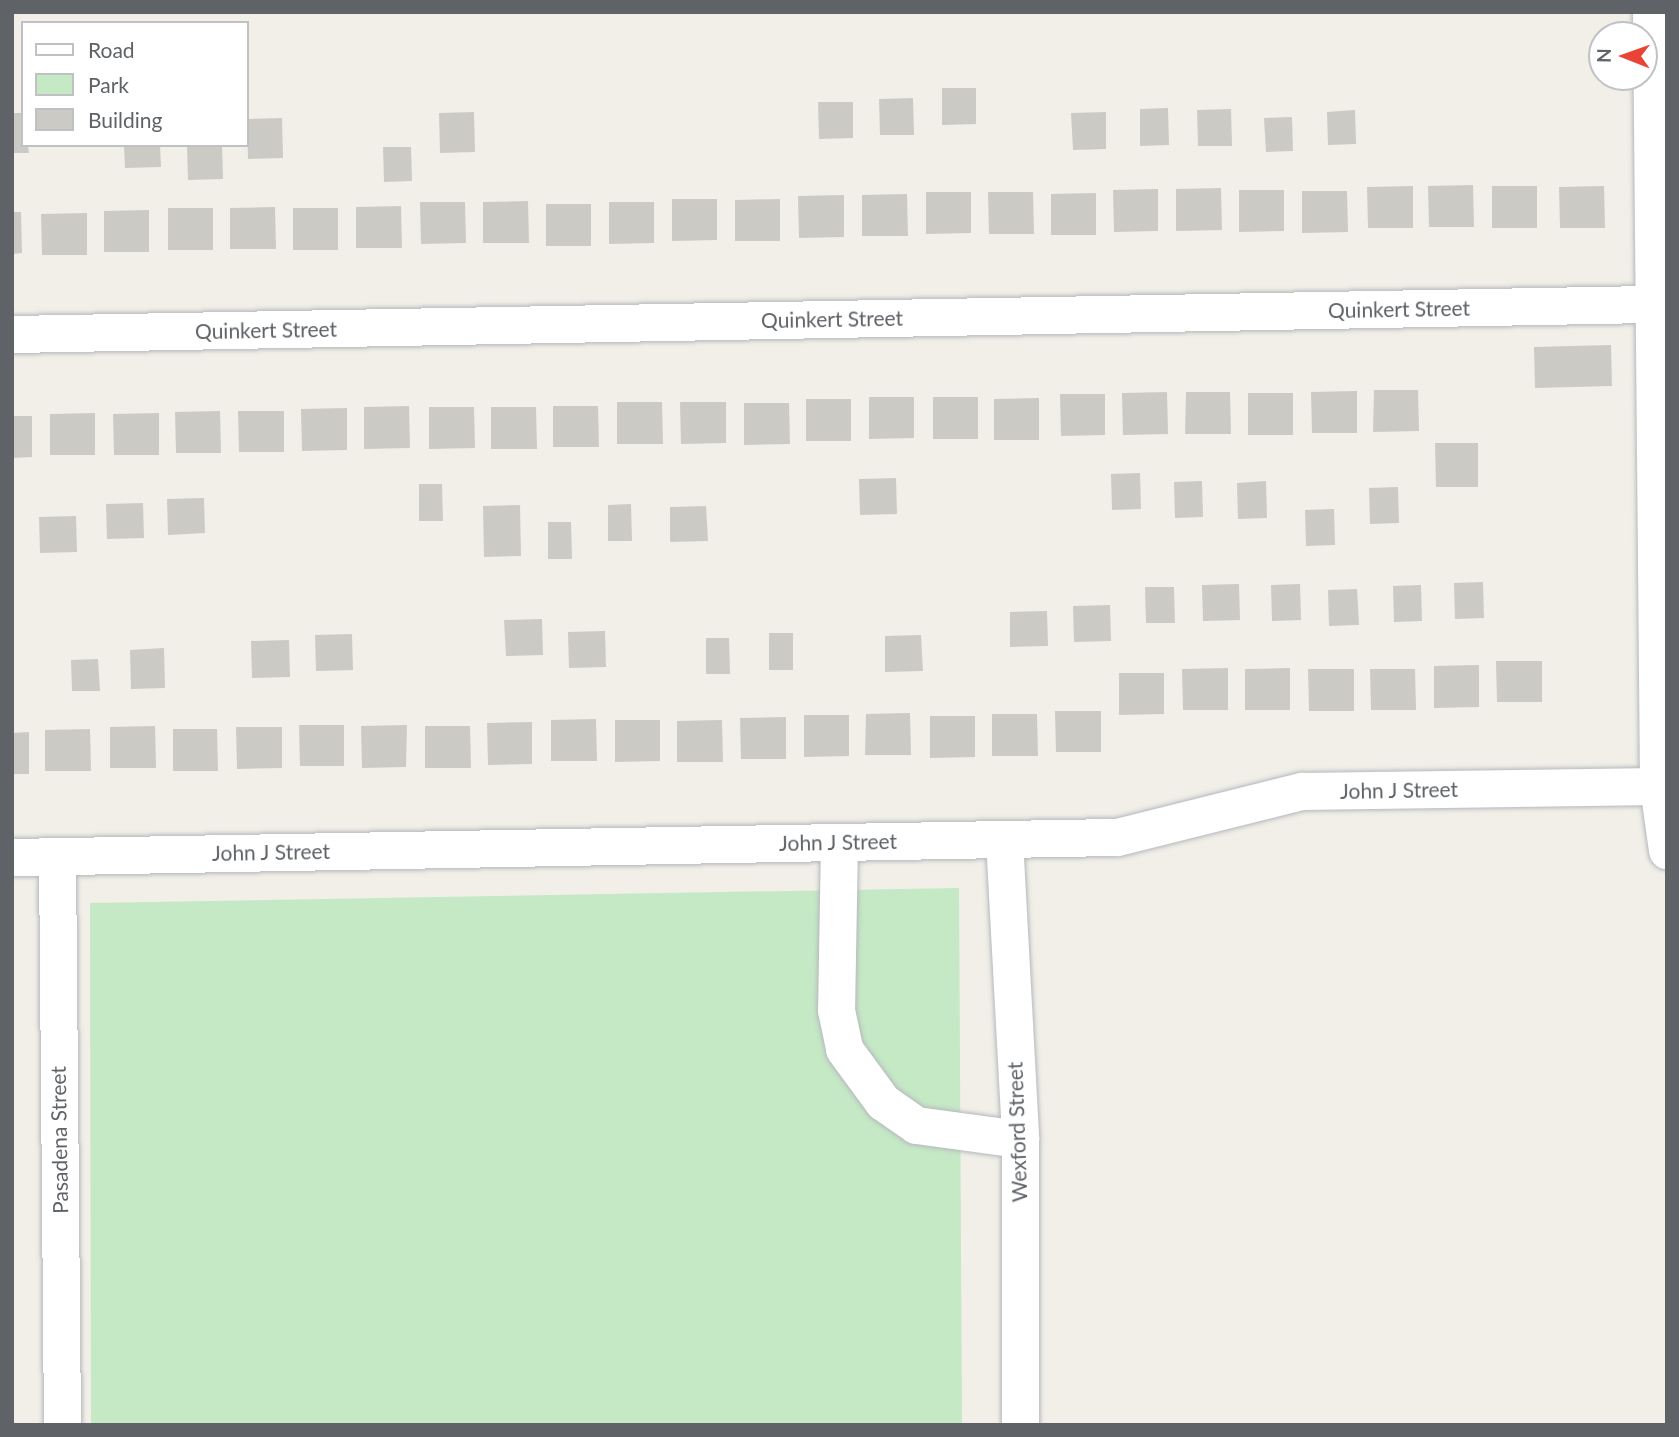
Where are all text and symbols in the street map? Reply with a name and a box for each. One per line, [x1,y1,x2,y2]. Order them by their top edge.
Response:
legend [21,21,248,147]
north arrow [1588,21,1658,91]
text: Road [88,37,135,62]
text: N [1592,48,1615,63]
text: Park [88,72,129,97]
text: Building [88,107,163,132]
street label: Quinkert Street [1328,295,1470,323]
street label: Quinkert Street [761,305,903,333]
street label: Quinkert Street [195,316,337,344]
street label: John J Street [1339,776,1459,804]
street label: John J Street [778,828,898,856]
street label: John J Street [211,838,331,866]
street label: Wexford Street [1002,1061,1032,1203]
street label: Pasadena Street [45,1066,73,1214]

